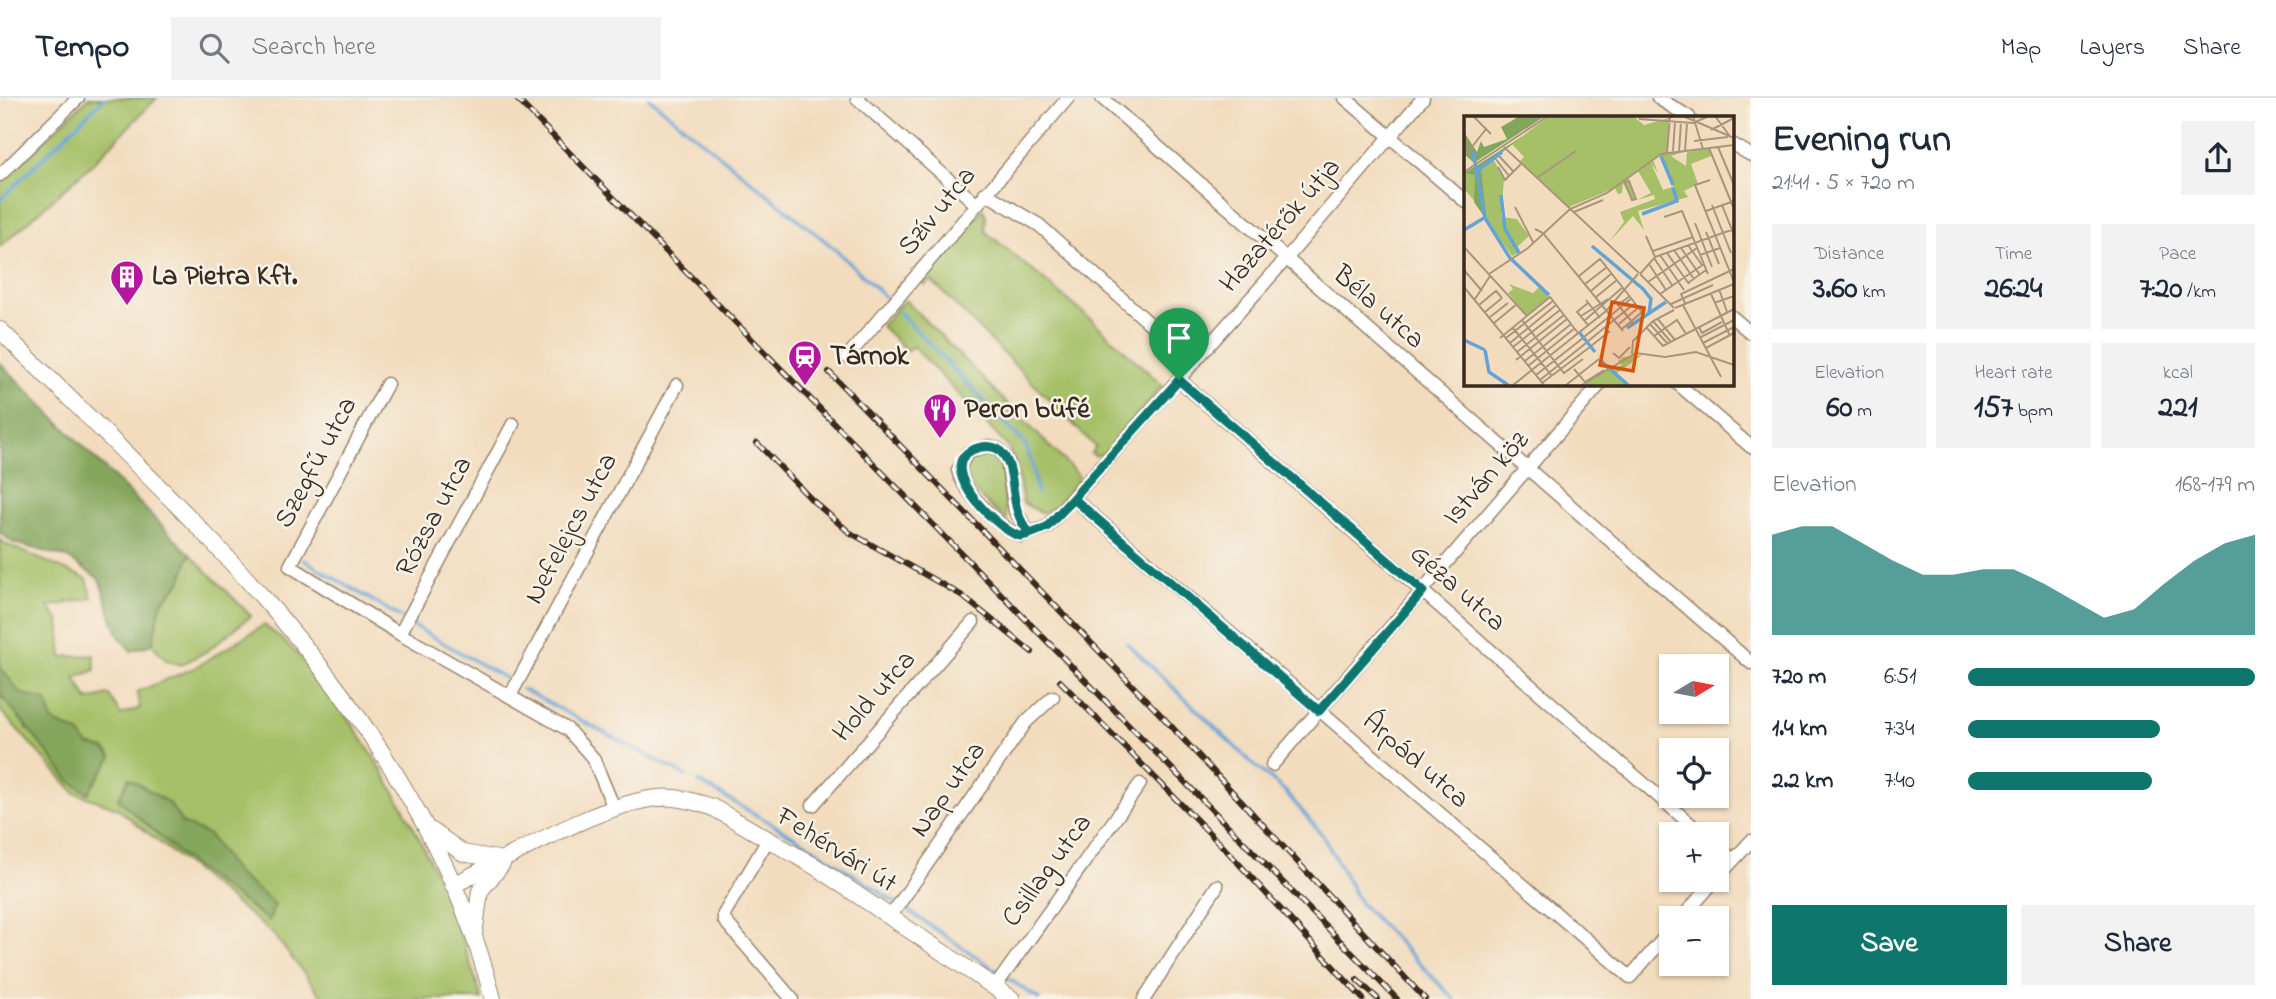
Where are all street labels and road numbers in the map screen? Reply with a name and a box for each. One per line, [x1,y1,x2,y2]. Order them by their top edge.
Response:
street label: Hazatérők útja [1210,149,1352,303]
street label: Szív utca [889,158,987,266]
street label: Béla utca [1322,255,1433,360]
street label: Szegfű utca [265,390,369,536]
street label: István köz [1434,422,1540,536]
street label: Nefelejcs utca [515,446,629,612]
street label: Rózsa utca [386,450,484,584]
street label: Géza utca [1399,535,1515,643]
street label: Hold utca [823,642,927,752]
street label: Árpád utca [1352,703,1478,819]
street label: Nap utca [901,734,997,846]
street label: Fehérvári út [767,797,905,904]
street label: Csillag utca [993,806,1103,936]

